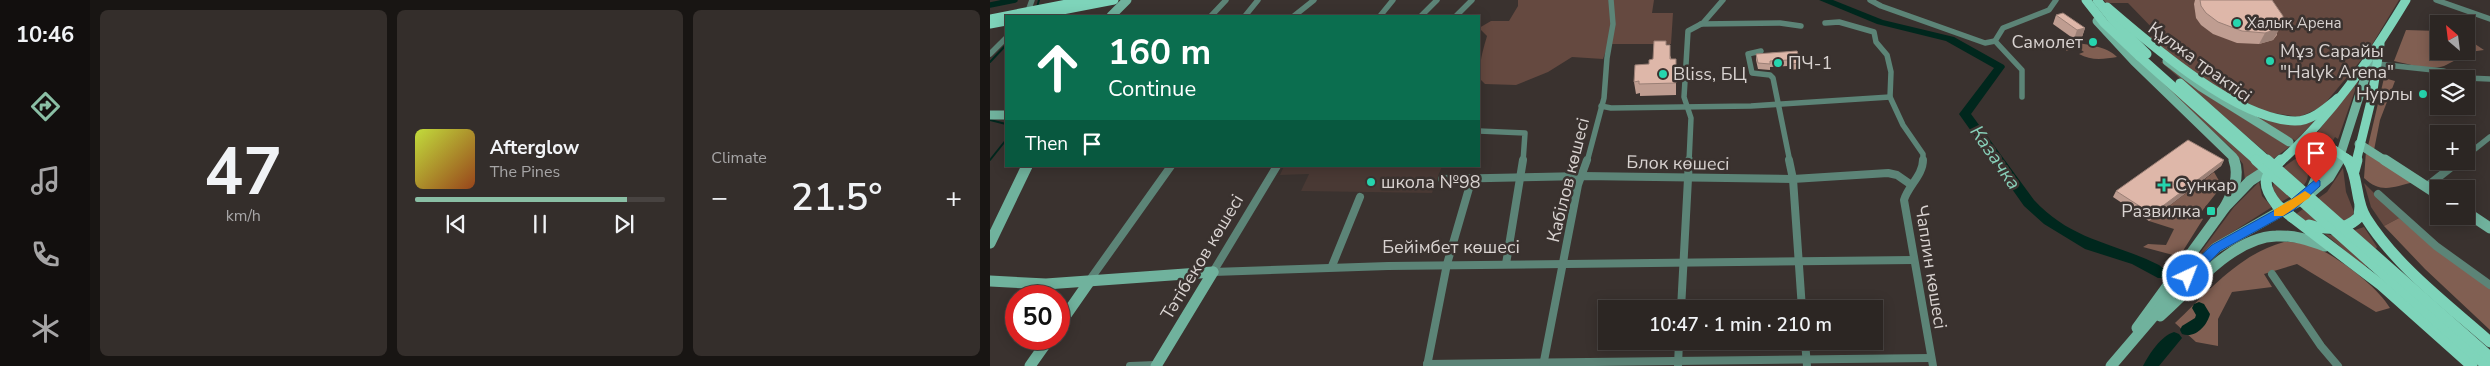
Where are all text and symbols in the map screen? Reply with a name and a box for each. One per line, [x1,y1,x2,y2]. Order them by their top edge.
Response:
place label: Халық Арена [2247,13,2342,33]
north arrow [2430,15,2475,60]
map controls [2430,15,2475,225]
street label: Құлжа трактісі [2143,16,2257,108]
marker: Халық Арена [2231,17,2243,29]
text: 10:46 [16,20,74,50]
text: 160 m [1108,29,1211,76]
place label: Самолет [2011,30,2083,54]
icon: ahead [1025,35,1090,100]
marker: Самолет [2087,36,2099,48]
place label: Мұз Сарайы "Halyk Arena" [2280,39,2394,84]
place label: ПЧ-1 [1788,51,1832,75]
marker: Мұз Сарайы "Halyk Arena" [2264,55,2276,67]
marker: ПЧ-1 [1772,57,1784,69]
place label: Bliss, БЦ [1673,62,1747,86]
marker: Bliss, БЦ [1657,68,1669,80]
button: layers [2430,70,2475,115]
text: Continue [1108,74,1196,104]
place label: Нурлы [2356,82,2413,106]
marker: Нурлы [2417,88,2429,100]
icon: directions [28,89,63,124]
street label: Кабілов көшесі [1541,115,1595,245]
water label: Казачка [1964,120,2027,195]
button: + [2430,125,2475,170]
text: 47 [204,128,282,217]
icon: arrive [1078,130,1106,158]
text: Then [1025,131,1068,157]
pin [2295,132,2337,183]
text: Afterglow [490,135,579,161]
icon: arrive [2302,139,2330,167]
text: Climate [711,147,767,169]
street label: Блок көшесі [1626,150,1730,176]
text: The Pines [490,161,560,183]
icon: music [28,163,63,198]
place label: школа №98 [1381,170,1481,194]
text: 21.5° [791,172,882,223]
place label: Сункар [2175,173,2237,197]
marker: школа №98 [1365,176,1377,188]
marker: Сункар [2157,178,2171,192]
text: − [711,179,728,217]
text: + [945,179,962,217]
button: − [2430,180,2475,225]
street label: Тәтібеков көшесі [1155,190,1249,324]
place label: Развилка [2121,199,2201,223]
street label: Чаплин көшесі [1909,203,1953,331]
text: km/h [226,205,261,227]
marker: Развилка [2205,205,2217,217]
icon: previous [442,210,470,238]
icon: pause [526,210,554,238]
icon: next [610,210,638,238]
street label: Бейімбет көшесі [1382,235,1520,259]
icon: phone [28,237,63,272]
position arrow [2161,249,2213,301]
speed limit sign: 50 [1005,285,1070,350]
icon: climate [28,311,63,346]
text: 10:47 · 1 min · 210 m [1649,312,1832,338]

